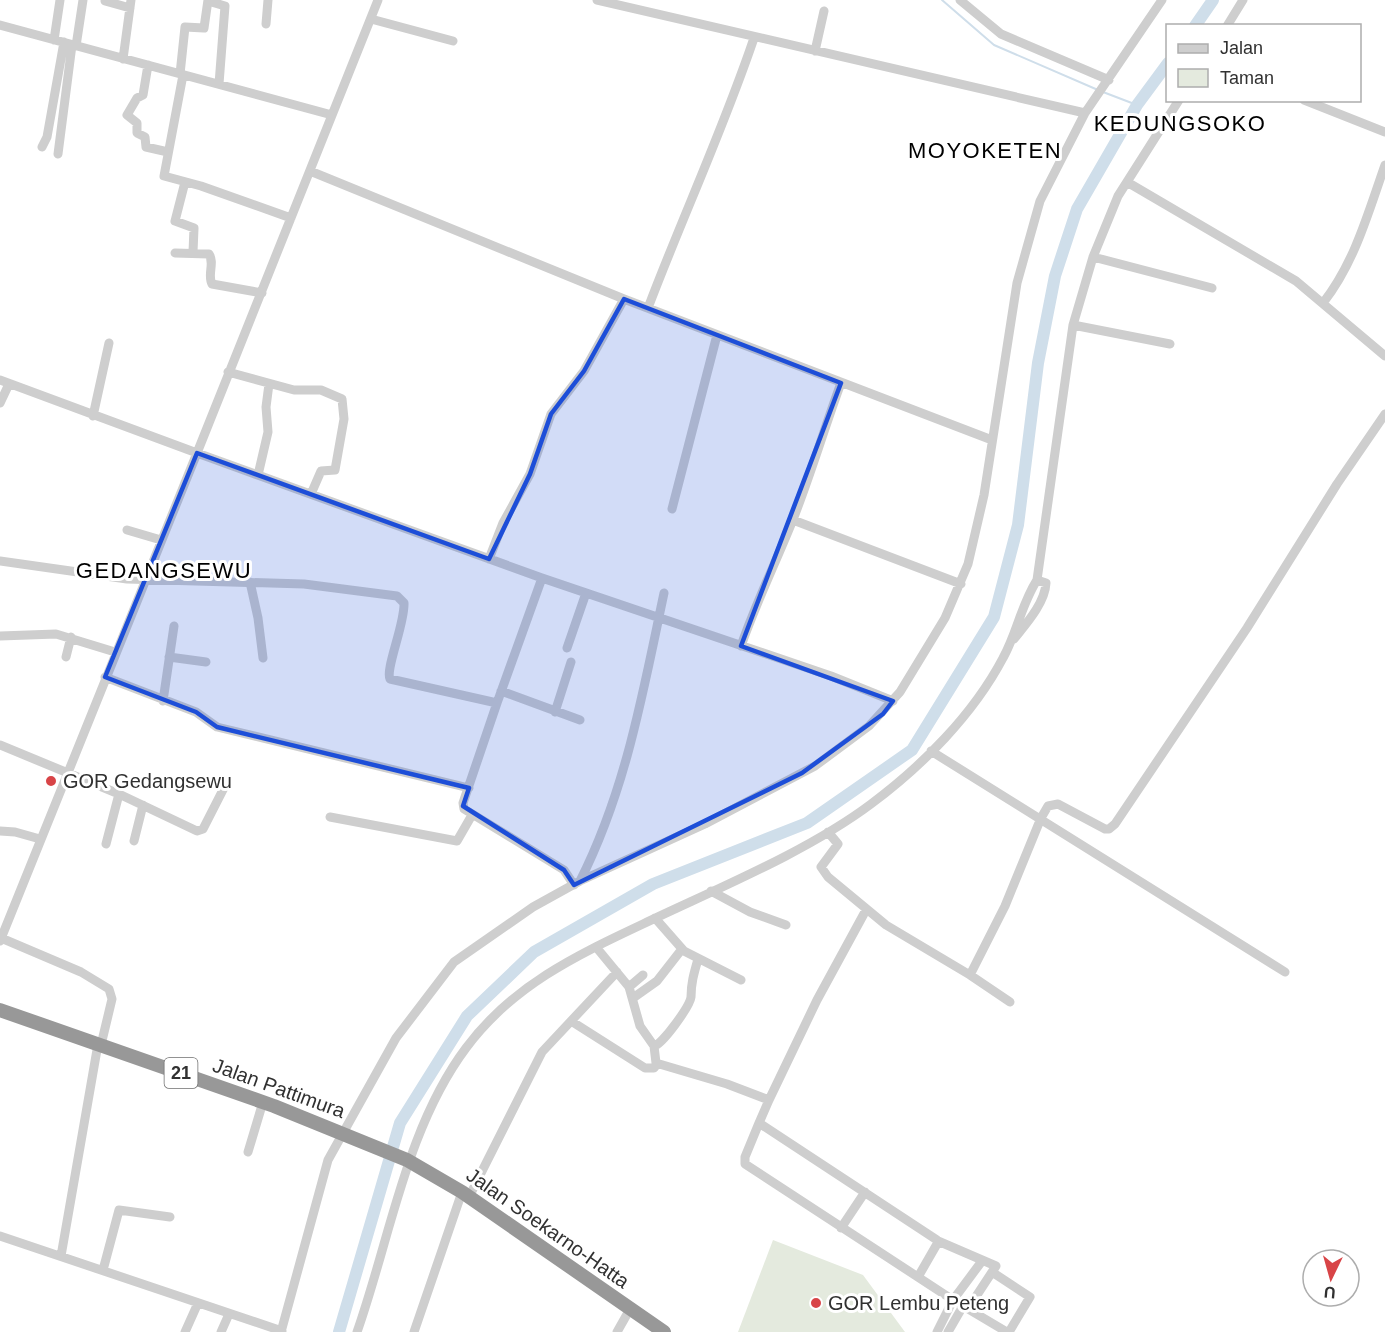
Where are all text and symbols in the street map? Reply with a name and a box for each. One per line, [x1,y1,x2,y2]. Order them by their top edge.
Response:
legend [1166,24,1361,102]
text: Jalan [1220,38,1263,58]
text: Taman [1220,68,1274,88]
district label: KEDUNGSOKO [1094,111,1266,136]
district label: MOYOKETEN [908,138,1062,163]
district label: GEDANGSEWU [76,558,252,583]
place label: GOR Gedangsewu [63,770,232,792]
marker: GOR Gedangsewu [44,774,58,788]
street label: Jalan Pattimura [210,1054,349,1122]
road number: 21 [164,1058,198,1088]
street label: Jalan Soekarno-Hatta [462,1164,634,1293]
north arrow [1301,1248,1361,1308]
text: U [1323,1283,1336,1301]
place label: GOR Lembu Peteng [828,1292,1009,1314]
marker: GOR Lembu Peteng [809,1296,823,1310]

